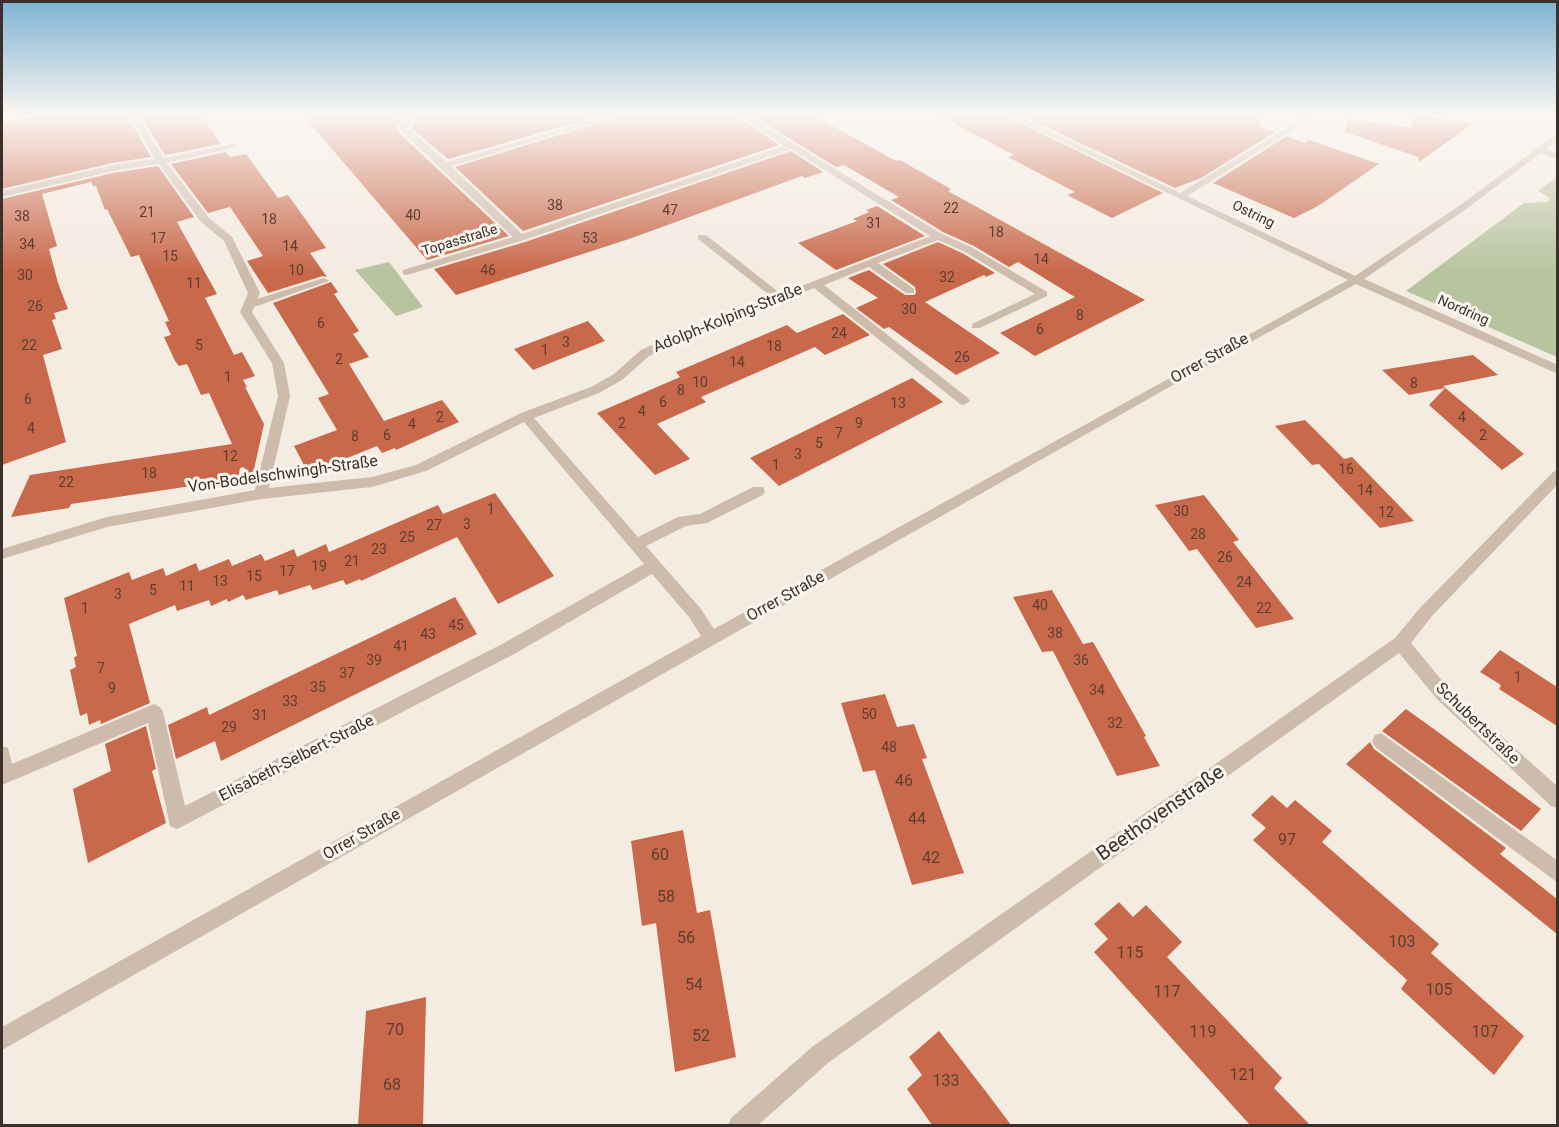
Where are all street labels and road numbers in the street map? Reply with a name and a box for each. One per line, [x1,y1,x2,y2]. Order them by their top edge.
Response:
street label: Ostring [1229,198,1277,232]
street label: Topasstraße [420,222,500,260]
street label: Adolph-Kolping-Straße [651,280,805,358]
street label: Nordring [1435,292,1491,330]
street label: Orrer Straße [1168,330,1252,388]
street label: Von-Bodelschwingh-Straße [187,452,379,498]
street label: Orrer Straße [744,568,828,626]
street label: Schubertstraße [1431,679,1523,769]
street label: Elisabeth-Selbert-Straße [216,712,378,806]
street label: Beethovenstraße [1093,761,1229,867]
street label: Orrer Straße [320,805,404,865]

